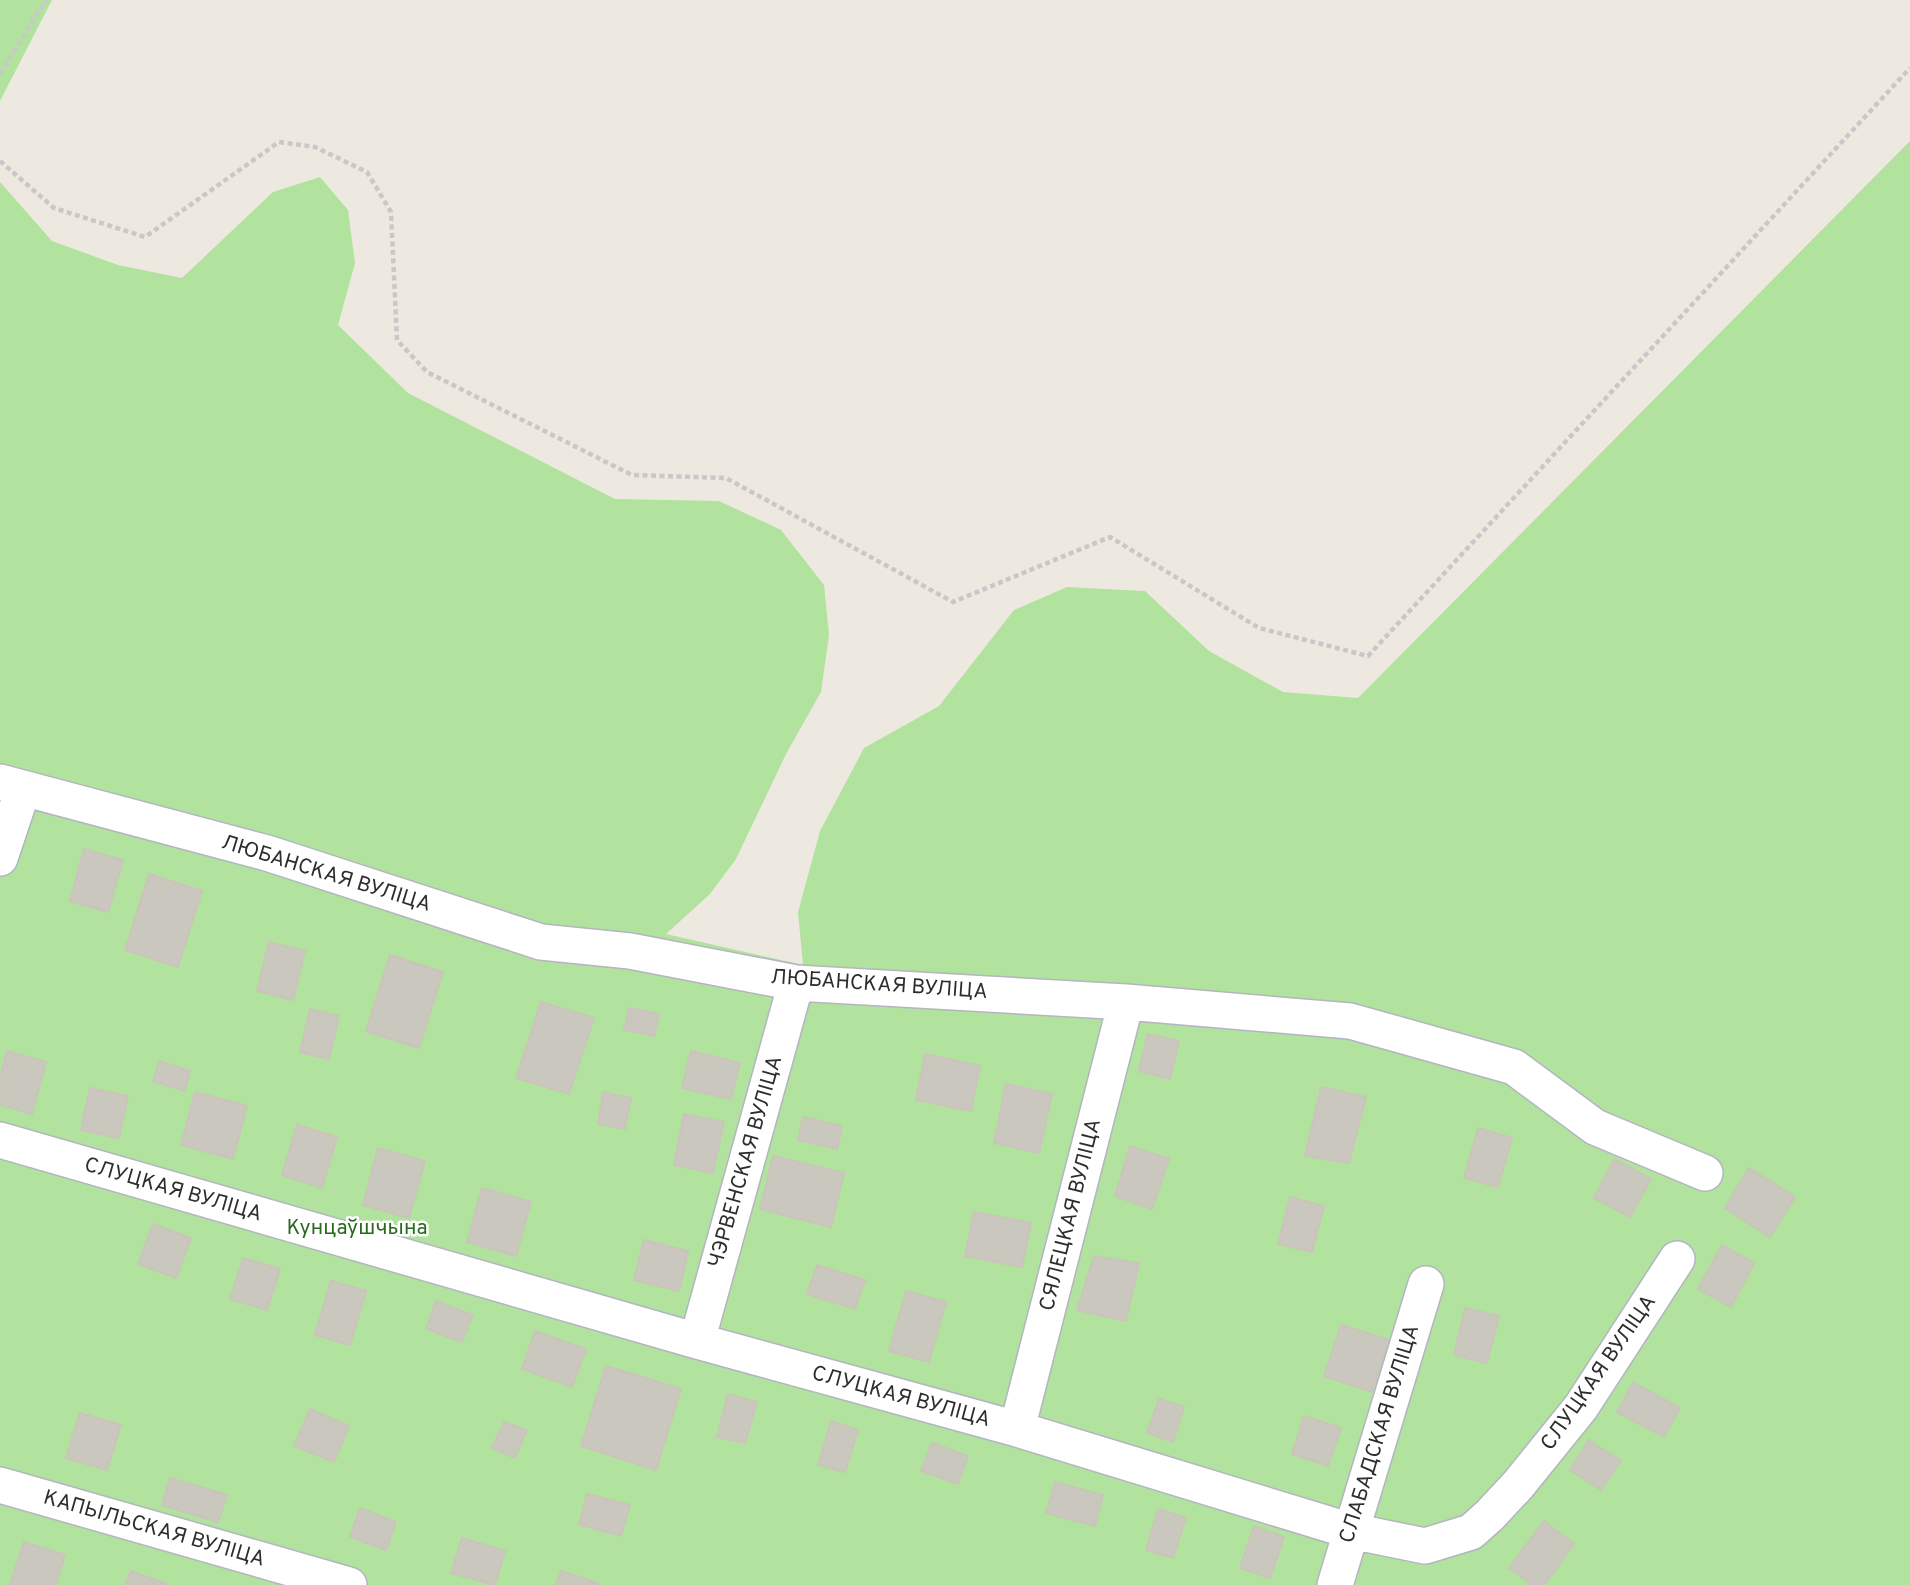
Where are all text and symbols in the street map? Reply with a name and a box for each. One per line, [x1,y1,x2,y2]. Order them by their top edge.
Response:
street label: ЛЮБАНСКАЯ ВУЛІЦА [218,829,434,919]
street label: ЛЮБАНСКАЯ ВУЛІЦА [769,964,989,1006]
street label: ЧЭРВЕНСКАЯ ВУЛІЦА [703,1053,789,1271]
street label: СЯЛЕЦКАЯ ВУЛІЦА [1034,1116,1108,1314]
street label: СЛУЦКАЯ ВУЛІЦА [81,1152,265,1228]
park label: Кунцаўшчына [286,1215,428,1242]
street label: СЛУЦКАЯ ВУЛІЦА [1535,1290,1663,1456]
street label: СЛАБАДСКАЯ ВУЛІЦА [1334,1321,1426,1547]
street label: СЛУЦКАЯ ВУЛІЦА [809,1360,993,1434]
street label: КАПЫЛЬСКАЯ ВУЛІЦА [40,1484,268,1574]

